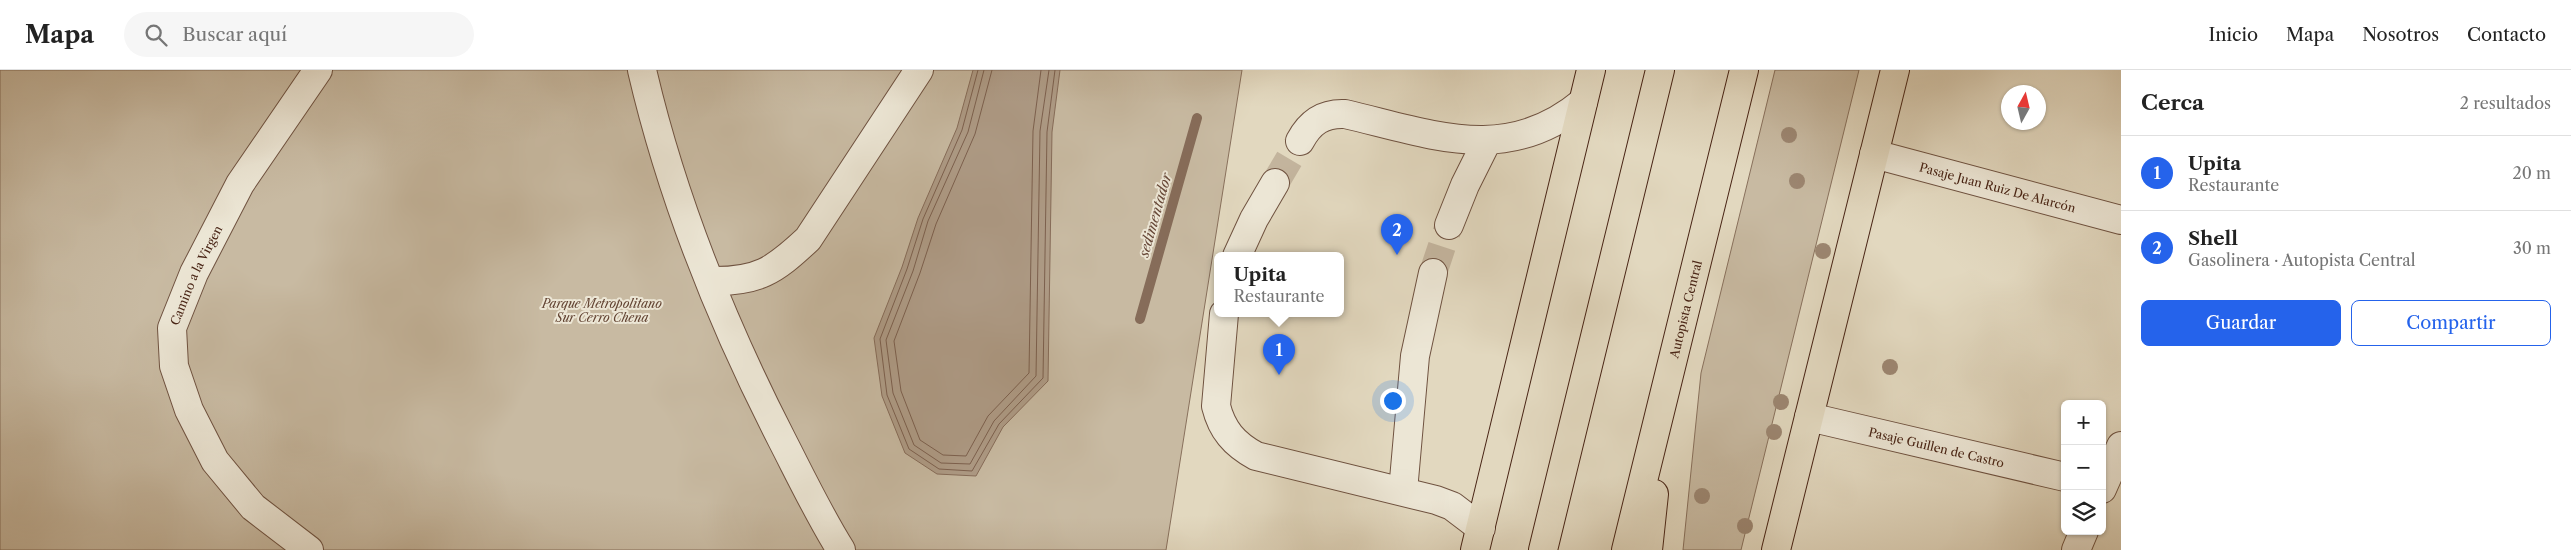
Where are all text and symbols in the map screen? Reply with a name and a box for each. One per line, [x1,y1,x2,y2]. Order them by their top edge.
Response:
search box [124,12,474,57]
text: Mapa [25,20,94,49]
icon: search [142,21,170,49]
text: Buscar aquí [182,23,287,46]
text: Inicio [2209,24,2258,46]
text: Mapa [2286,24,2334,46]
text: Nosotros [2362,24,2439,46]
text: Contacto [2467,24,2546,46]
north arrow [2001,85,2046,130]
text: Cerca [2141,90,2204,115]
text: 2 resultados [2460,93,2551,113]
text: Upita [2188,152,2241,175]
street label: Pasaje Juan Ruiz De Alarcón [1918,159,2078,215]
text: 1 [2153,163,2161,183]
text: 20 m [2512,163,2551,183]
water label: sedimentador [1134,170,1176,260]
text: Restaurante [2188,175,2279,195]
pin: 2 [1381,214,1413,255]
street label: Camino a la Virgen [166,222,225,327]
text: Shell [2188,227,2238,250]
text: 2 [2152,238,2162,258]
text: 30 m [2513,238,2551,258]
text: Gasolinera · Autopista Central [2188,250,2416,270]
popup [1214,252,1344,317]
street label: Autopista Central [1666,258,1705,361]
text: Upita [1233,263,1287,286]
text: Restaurante [1233,286,1325,306]
park label: Parque Metropolitano Sur Cerro Chena [541,296,662,325]
button: Guardar [2141,300,2341,346]
button: Compartir [2351,300,2551,346]
pin: 1 [1263,334,1295,375]
your location [1380,388,1406,414]
map controls [2061,400,2106,535]
button: + [2061,400,2106,445]
street label: Pasaje Guillen de Castro [1867,424,2006,470]
button: − [2061,445,2106,490]
button: layers [2061,490,2106,535]

